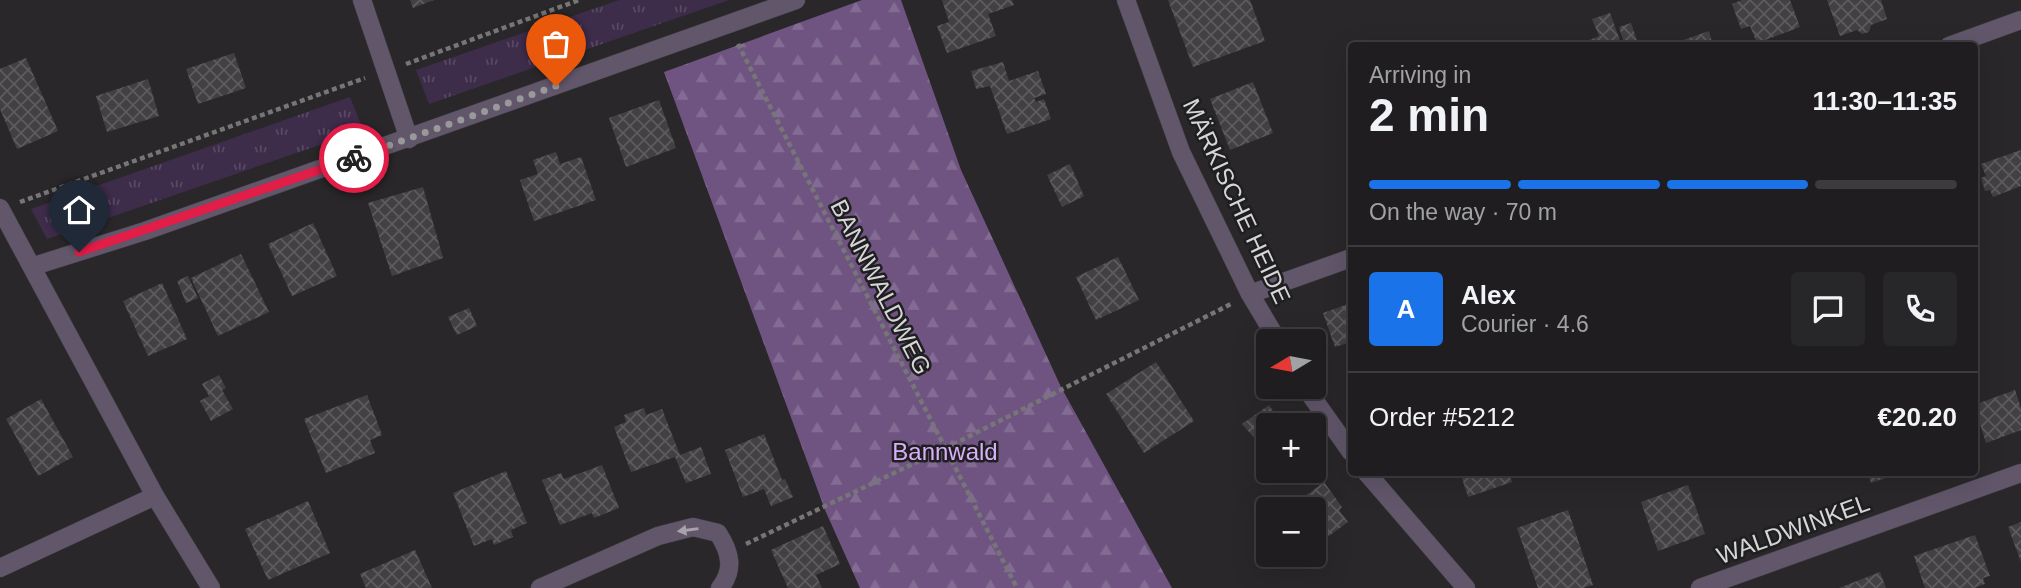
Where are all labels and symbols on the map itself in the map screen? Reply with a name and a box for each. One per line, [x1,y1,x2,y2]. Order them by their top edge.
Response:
pin [526,14,586,86]
street label: MÄRKISCHE HEIDE [1178,94,1296,308]
courier [319,123,389,193]
pin [49,180,109,252]
street label: BANNWALDWEG [825,195,937,379]
north arrow [1256,329,1326,399]
park label: Bannwald [892,438,998,465]
street label: WALDWINKEL [1713,489,1873,569]
one-way arrow [676,524,698,535]

